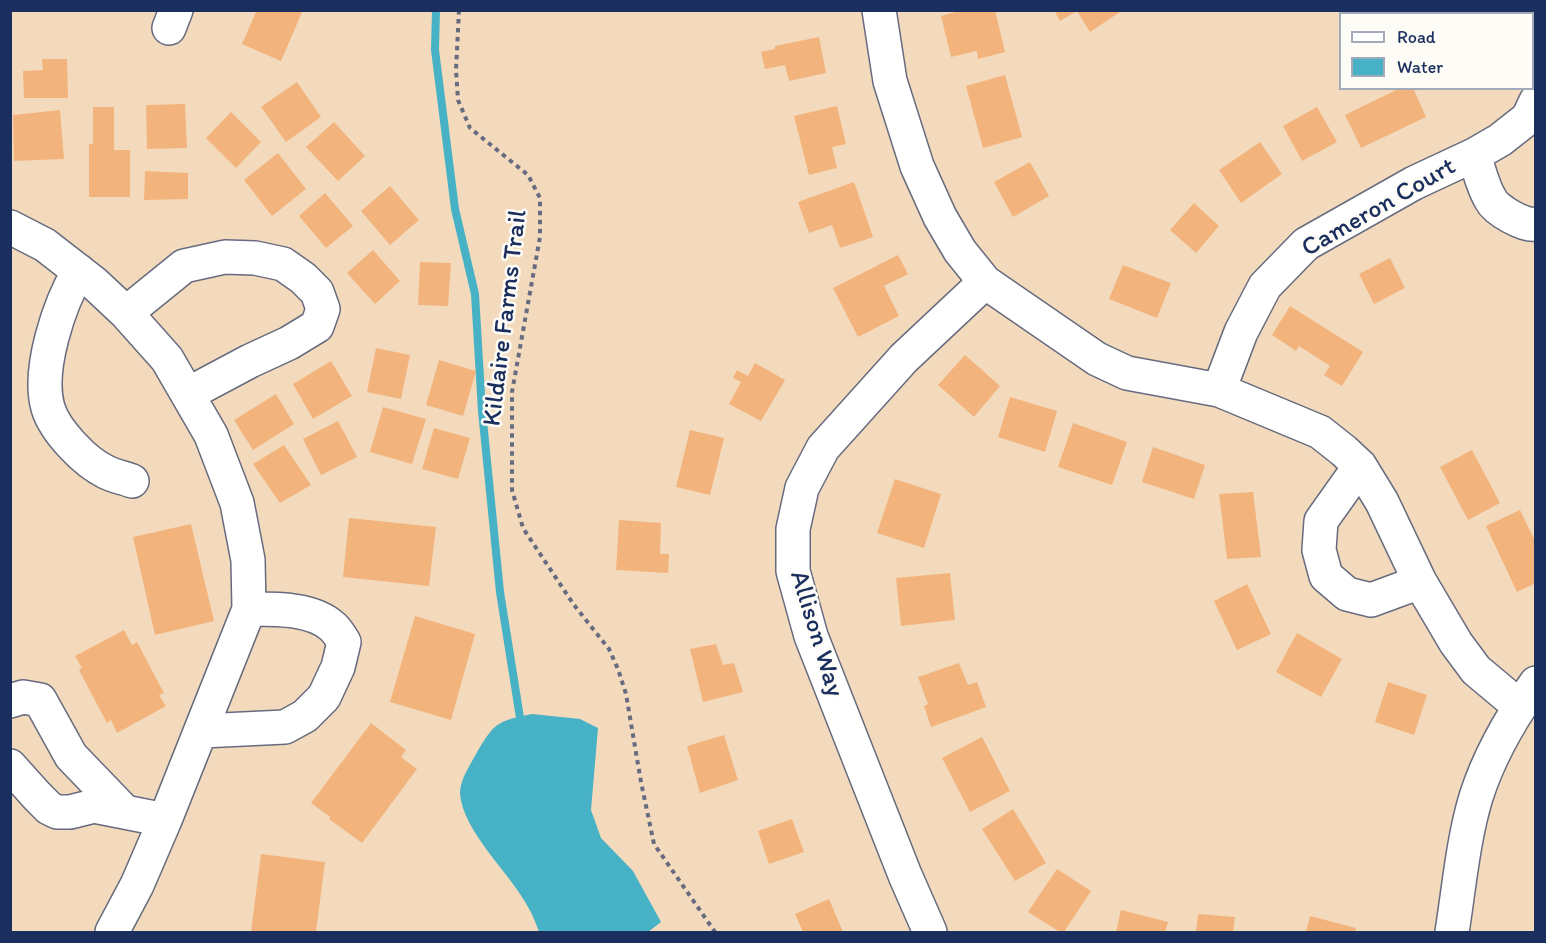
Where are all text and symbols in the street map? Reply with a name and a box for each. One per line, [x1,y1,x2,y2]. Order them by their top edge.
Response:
legend [1339,12,1534,90]
text: Road [1397,26,1436,48]
text: Water [1397,56,1443,78]
street label: Cameron Court [1297,151,1461,265]
street label: Kildaire Farms Trail [477,208,535,428]
street label: Allison Way [782,567,850,701]

